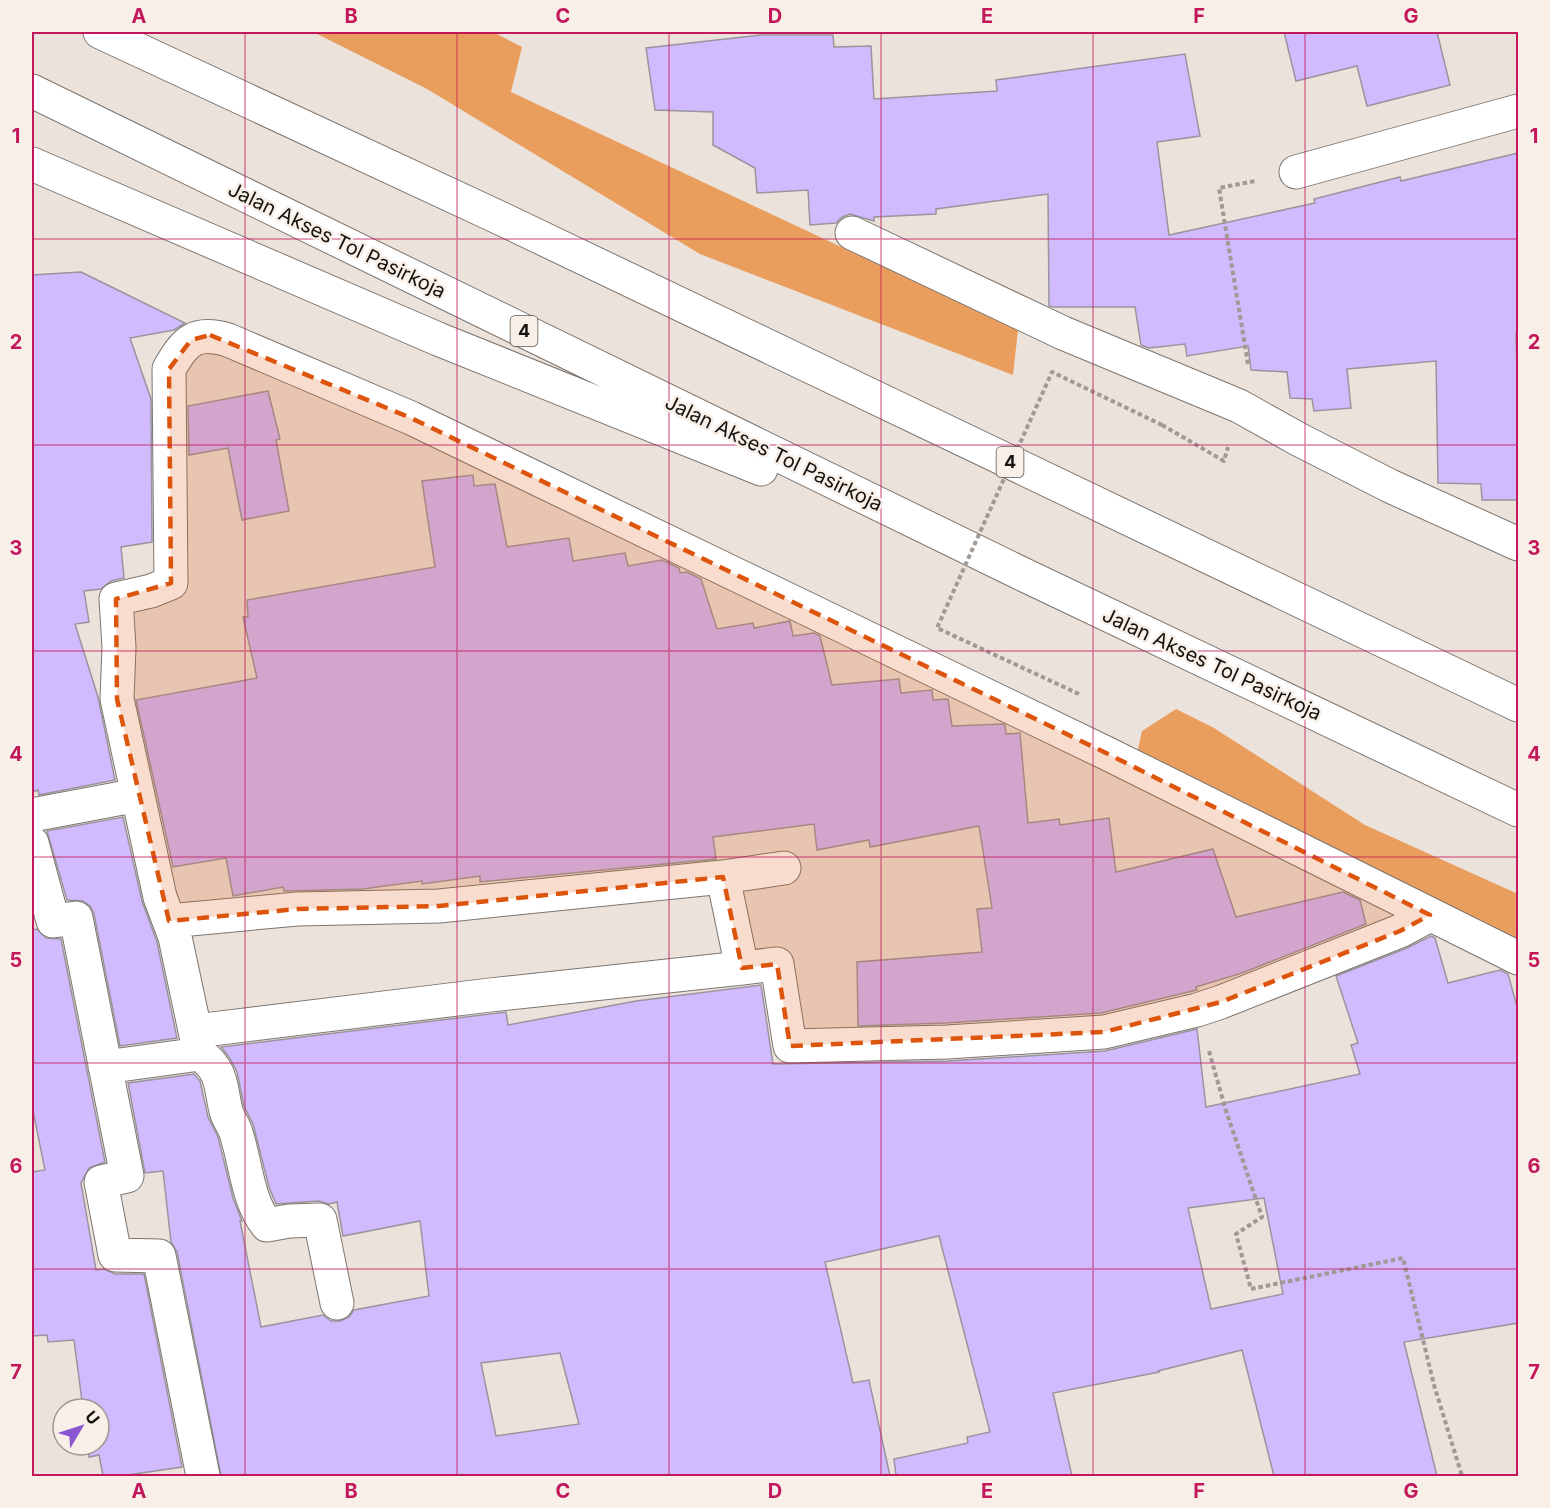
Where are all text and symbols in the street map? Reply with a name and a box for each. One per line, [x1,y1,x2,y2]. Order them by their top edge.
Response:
text: A [132,4,147,28]
text: B [344,4,358,28]
text: C [556,4,570,28]
text: D [768,4,782,28]
text: E [981,4,993,28]
text: F [1193,4,1205,28]
text: G [1403,4,1419,28]
text: 1 [12,124,20,148]
text: 1 [1530,124,1538,148]
street label: Jalan Akses Tol Pasirkoja [224,177,450,303]
road number: 4 [510,316,538,346]
text: 2 [10,330,22,354]
text: 2 [1528,330,1540,354]
street label: Jalan Akses Tol Pasirkoja [661,390,887,516]
road number: 4 [996,447,1024,477]
text: 3 [10,536,22,560]
text: 3 [1528,536,1540,560]
street label: Jalan Akses Tol Pasirkoja [1099,603,1325,725]
text: 4 [9,742,23,766]
text: 4 [1527,742,1541,766]
text: 5 [10,948,22,972]
text: 5 [1528,948,1540,972]
text: 6 [10,1154,23,1178]
text: 6 [1528,1154,1541,1178]
text: 7 [10,1360,22,1384]
text: 7 [1528,1360,1540,1384]
north arrow [51,1397,111,1457]
text: U [81,1407,104,1428]
text: A [132,1479,147,1503]
text: B [344,1479,358,1503]
text: C [556,1479,570,1503]
text: D [768,1479,782,1503]
text: E [981,1479,993,1503]
text: F [1193,1479,1205,1503]
text: G [1403,1479,1419,1503]

